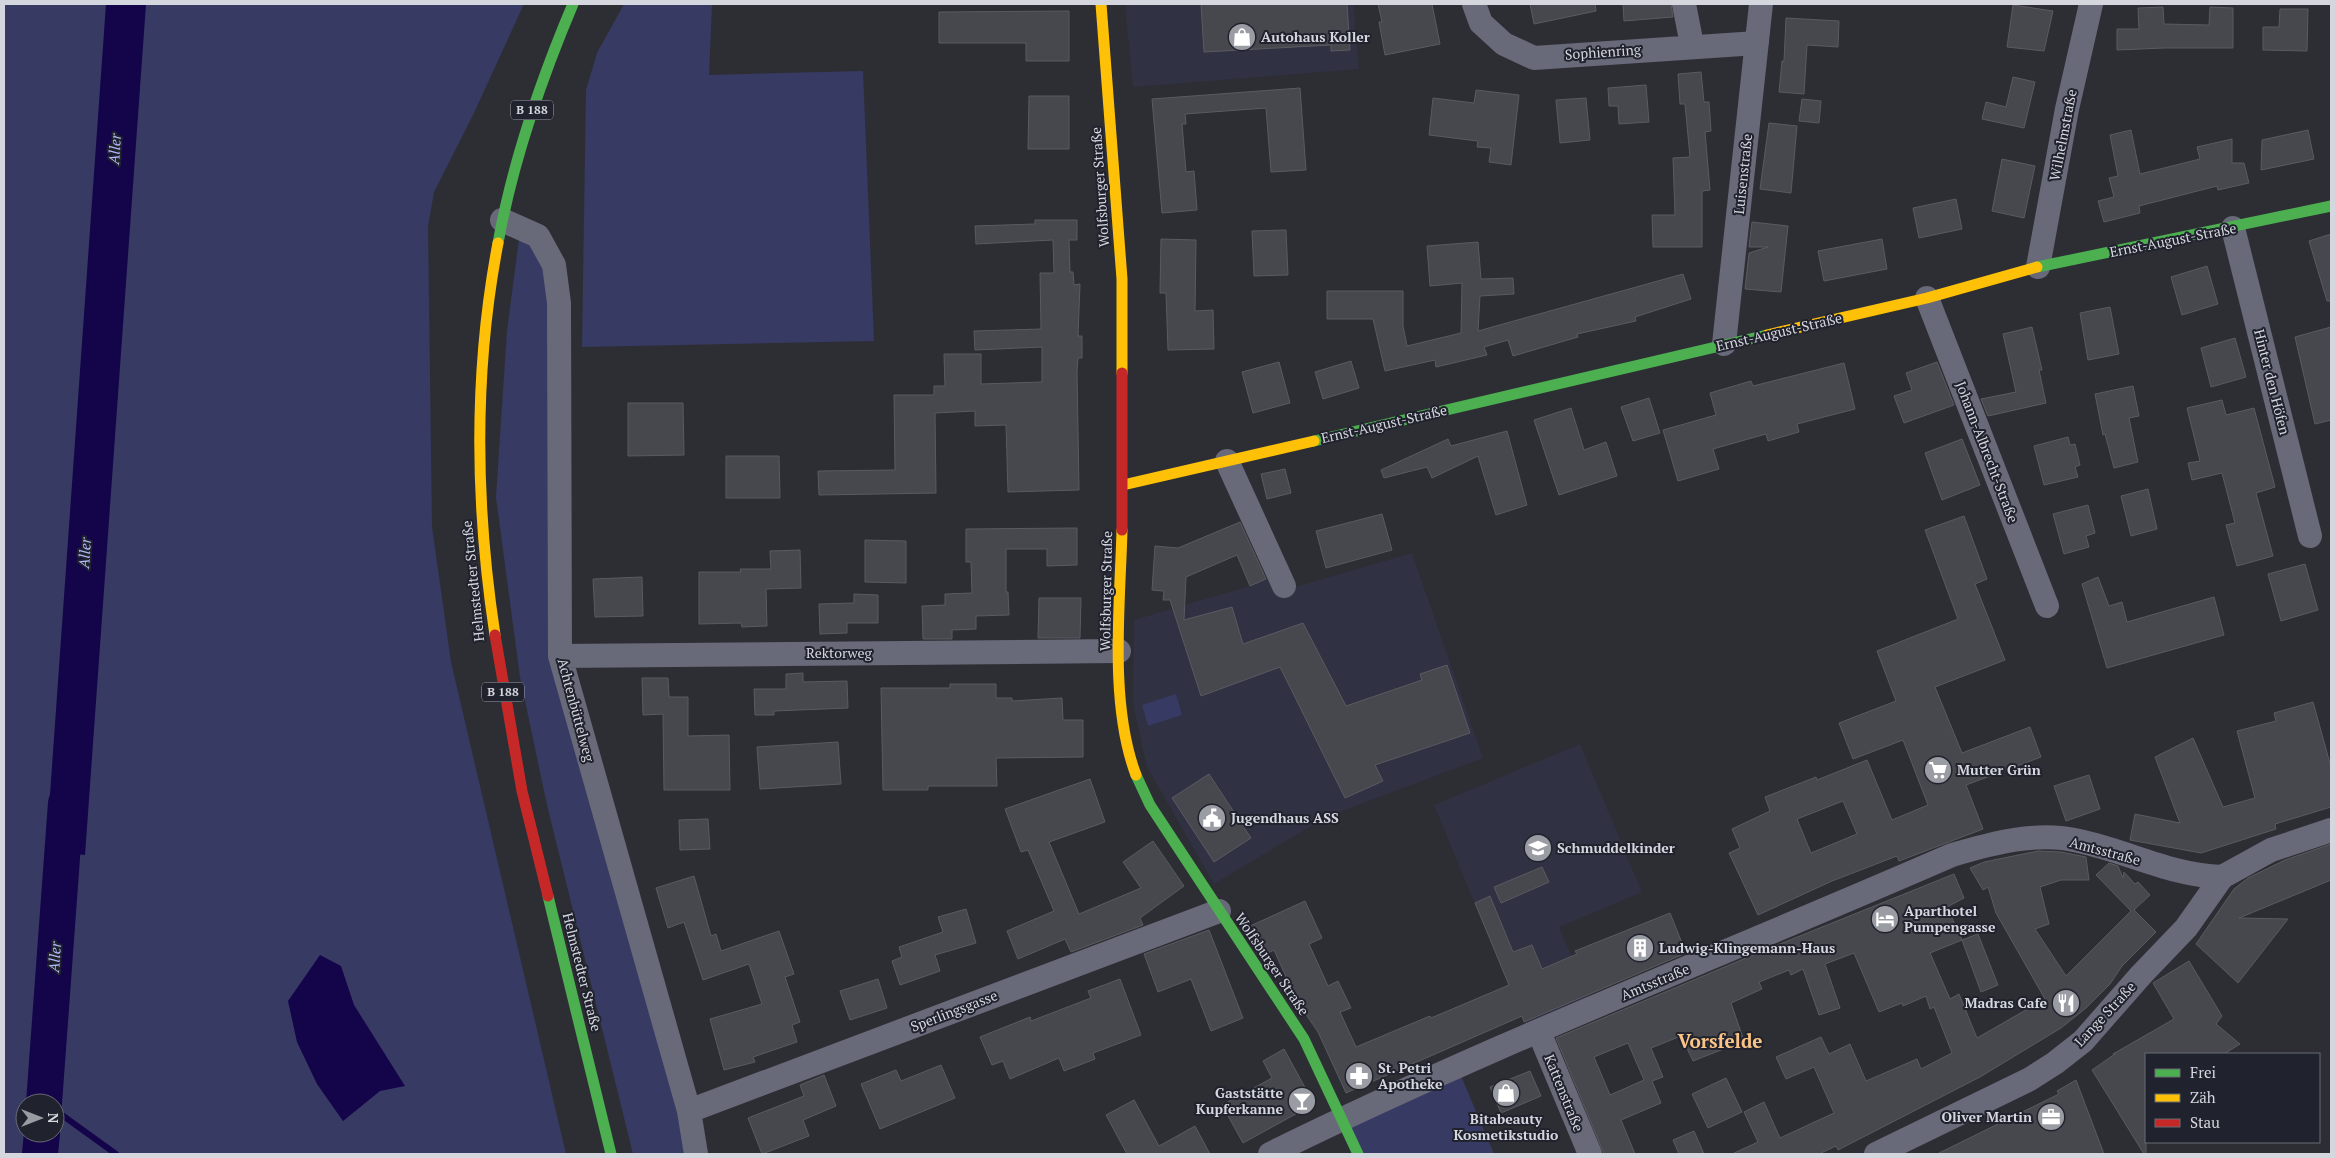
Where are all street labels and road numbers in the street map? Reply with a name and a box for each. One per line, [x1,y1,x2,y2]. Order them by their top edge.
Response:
street label: Sophienring [1564,39,1642,64]
street label: Wilhelmstraße [2044,88,2081,182]
road number: B 188 [511,100,553,120]
street label: Wolfsburger Straße [1086,126,1113,248]
street label: Luisenstraße [1729,133,1756,215]
street label: Ernst-August-Straße [2108,218,2238,261]
street label: Ernst-August-Straße [1714,308,1844,355]
street label: Hinter den Höfen [2250,327,2295,437]
street label: Johann-Albrecht-Straße [1952,378,2023,525]
street label: Ernst-August-Straße [1319,400,1449,447]
street label: Helmstedter Straße [457,520,488,643]
street label: Wolfsburger Straße [1095,531,1116,651]
street label: Rektorweg [806,643,873,662]
street label: Achtenbüttelweg [554,656,600,764]
road number: B 188 [482,682,524,702]
street label: Amtsstraße [2068,832,2143,869]
street label: Wolfsburger Straße [1231,909,1314,1019]
street label: Helmstedter Straße [559,911,606,1033]
street label: Amtsstraße [1618,959,1692,1004]
street label: Lange Straße [2070,977,2140,1050]
street label: Sperlingsgasse [908,985,1000,1036]
street label: Kattenstraße [1540,1051,1589,1134]

